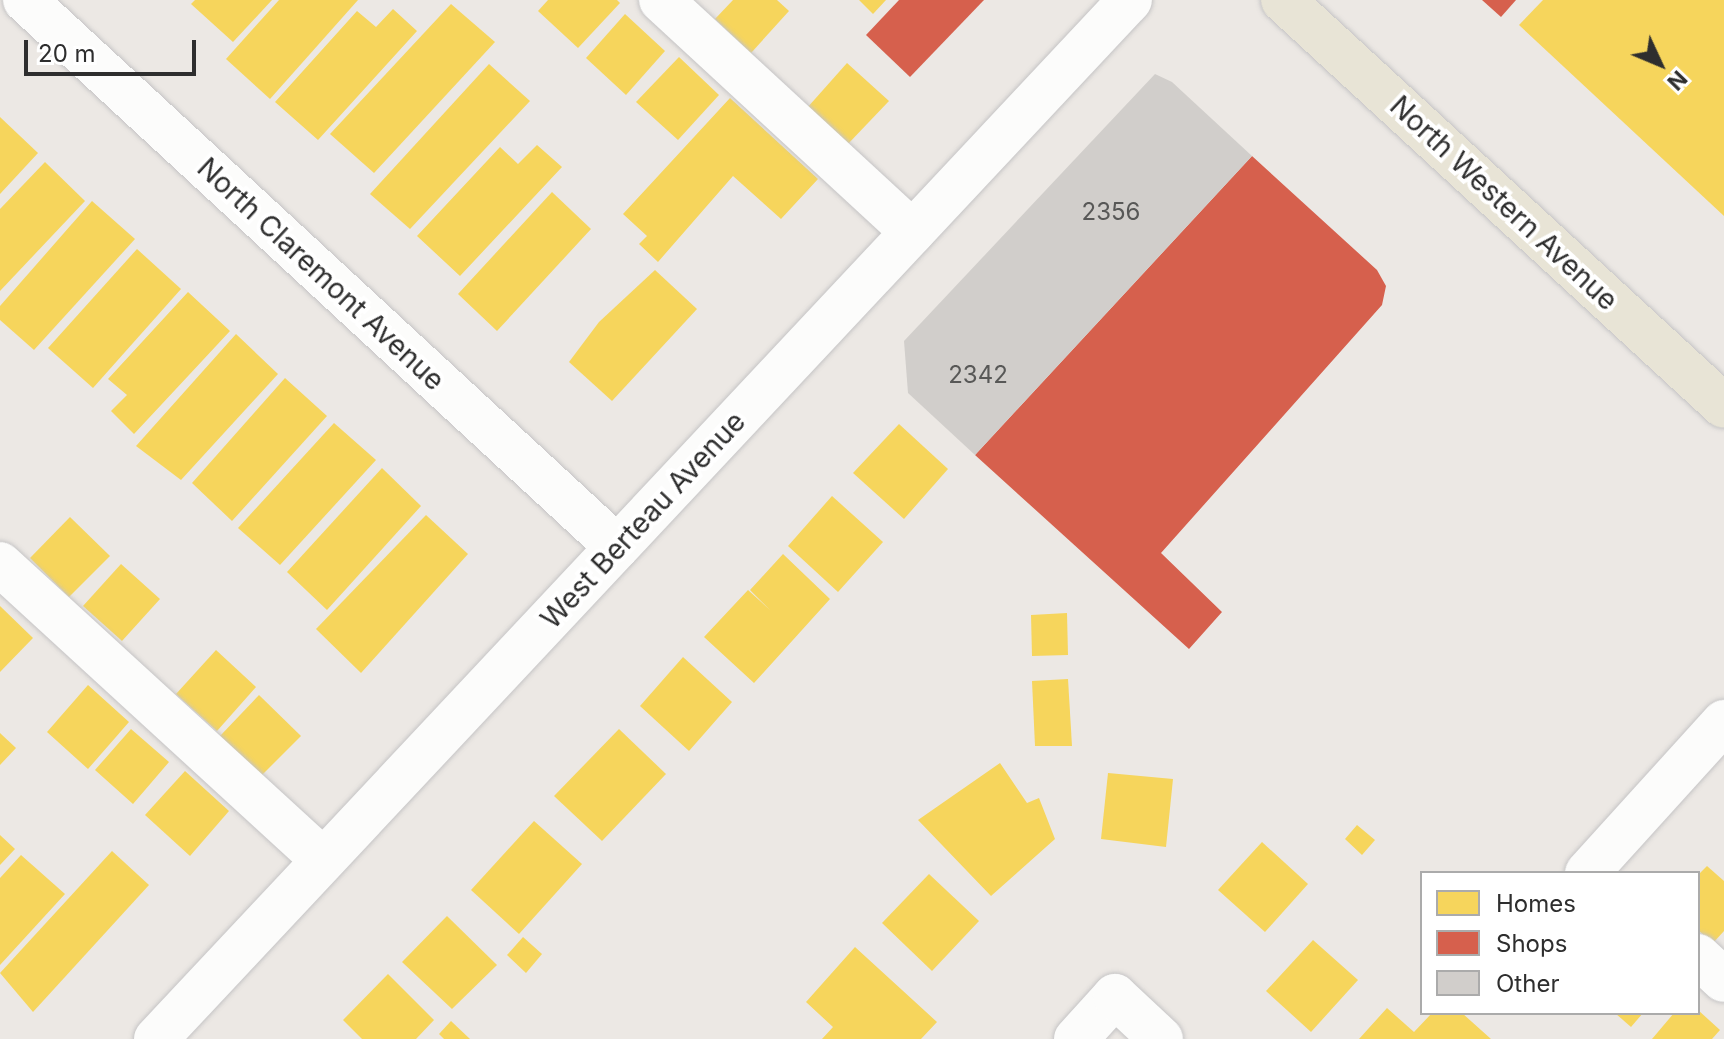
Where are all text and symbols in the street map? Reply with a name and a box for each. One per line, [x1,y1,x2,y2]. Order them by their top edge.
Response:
scale bar [28,24,200,74]
north arrow [1620,24,1700,104]
text: 20 m [38,39,96,68]
text: N [1662,66,1692,96]
street label: North Western Avenue [1383,89,1625,317]
street label: North Claremont Avenue [191,151,451,397]
house number: 2356 [1082,198,1140,226]
house number: 2342 [948,361,1008,389]
street label: West Berteau Avenue [534,405,752,635]
legend [1420,871,1700,1015]
text: Homes [1496,889,1576,918]
text: Shops [1496,929,1567,958]
text: Other [1496,969,1559,998]

